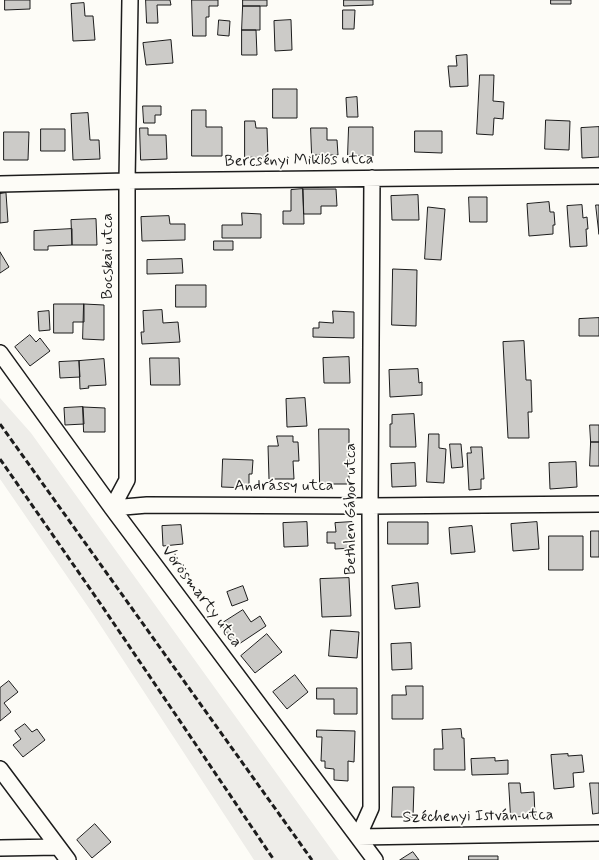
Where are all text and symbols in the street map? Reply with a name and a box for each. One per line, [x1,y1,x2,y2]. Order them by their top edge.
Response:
street label: Bercsényi Miklós utca [224,150,374,172]
street label: Bocskai utca [99,213,119,299]
street label: Bethlen Gábor utca [342,443,362,575]
street label: Andrássy utca [234,477,334,497]
street label: Vörösmarty utca [156,542,246,652]
street label: Széchenyi István utca [402,806,554,828]

